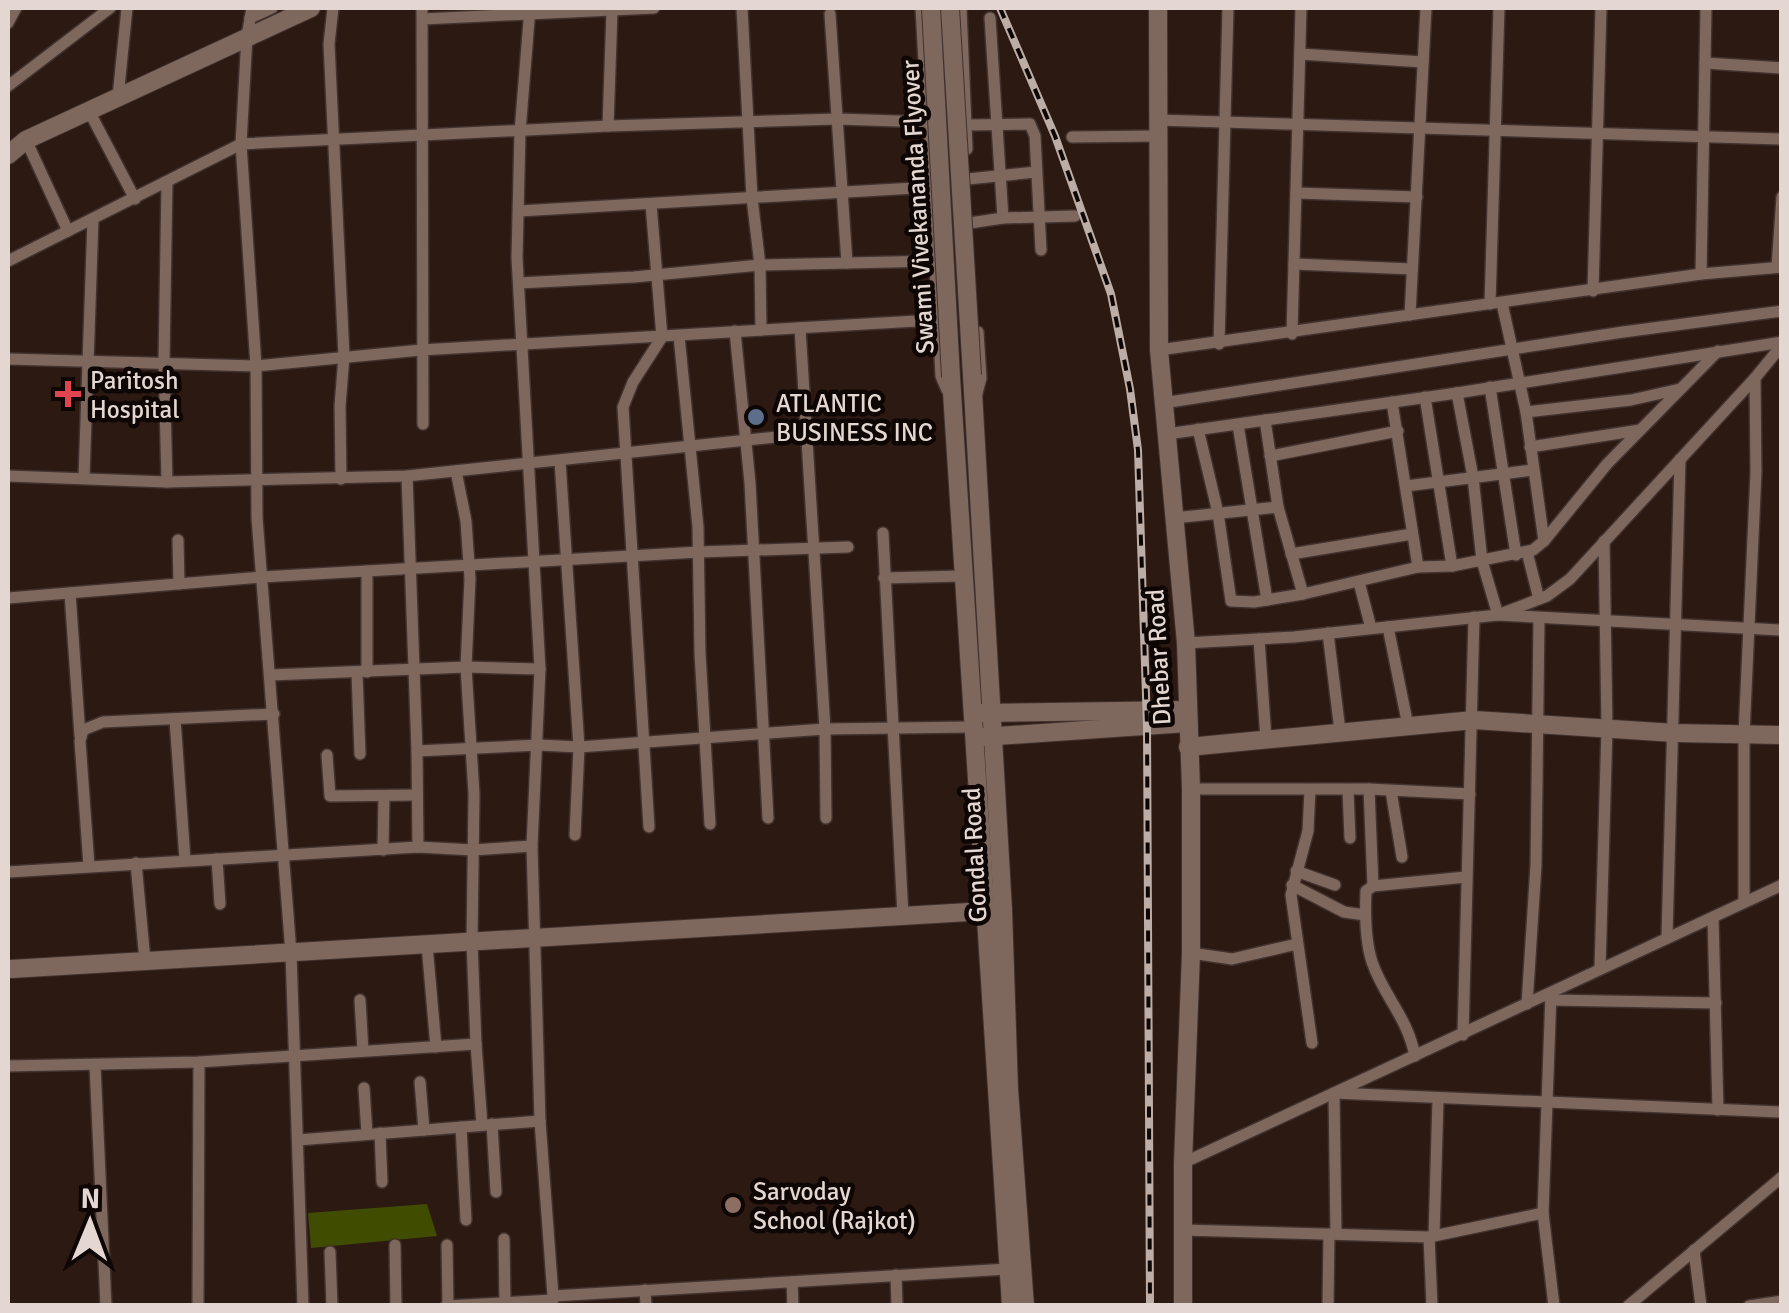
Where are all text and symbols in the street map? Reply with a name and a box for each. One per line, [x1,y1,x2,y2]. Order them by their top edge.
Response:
street label: Swami Vivekananda Flyover [894,58,941,355]
place label: Paritosh Hospital [90,365,179,425]
marker: Paritosh Hospital [55,381,81,407]
place label: ATLANTIC BUSINESS INC [776,388,933,448]
marker: ATLANTIC BUSINESS INC [745,406,767,428]
street label: Dhebar Road [1139,588,1178,726]
street label: Gondal Road [955,787,994,923]
north arrow [40,1173,140,1273]
place label: Sarvoday School (Rajkot) [753,1176,916,1236]
text: N [80,1182,100,1216]
marker: Sarvoday School (Rajkot) [722,1194,744,1216]

